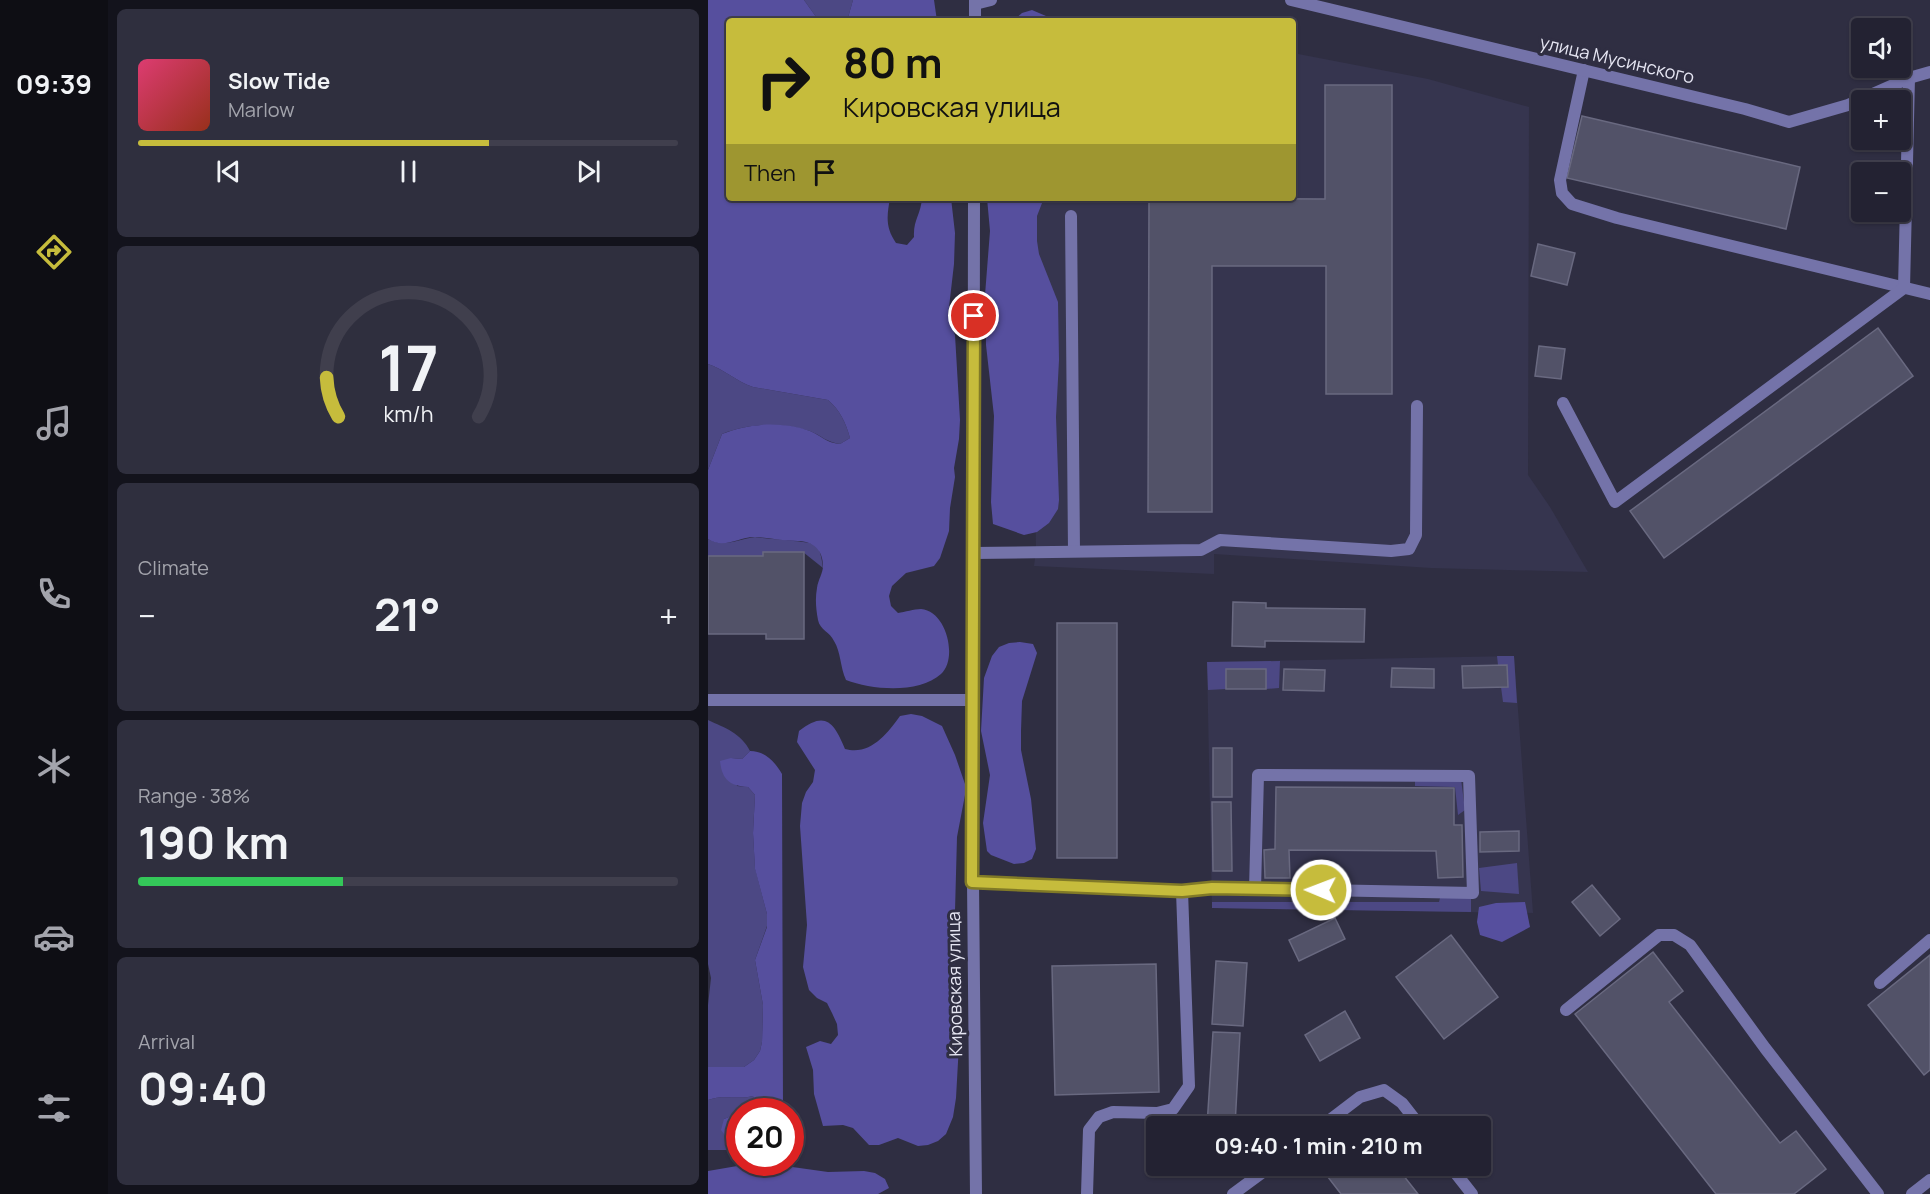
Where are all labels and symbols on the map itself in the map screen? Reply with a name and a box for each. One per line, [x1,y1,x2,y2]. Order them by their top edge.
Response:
street label: улица Мусинского [1538,30,1697,88]
pin [948,290,999,341]
position arrow [1289,858,1353,922]
street label: Кировская улица [941,911,967,1057]
speed limit sign: 20 [726,1098,804,1176]

